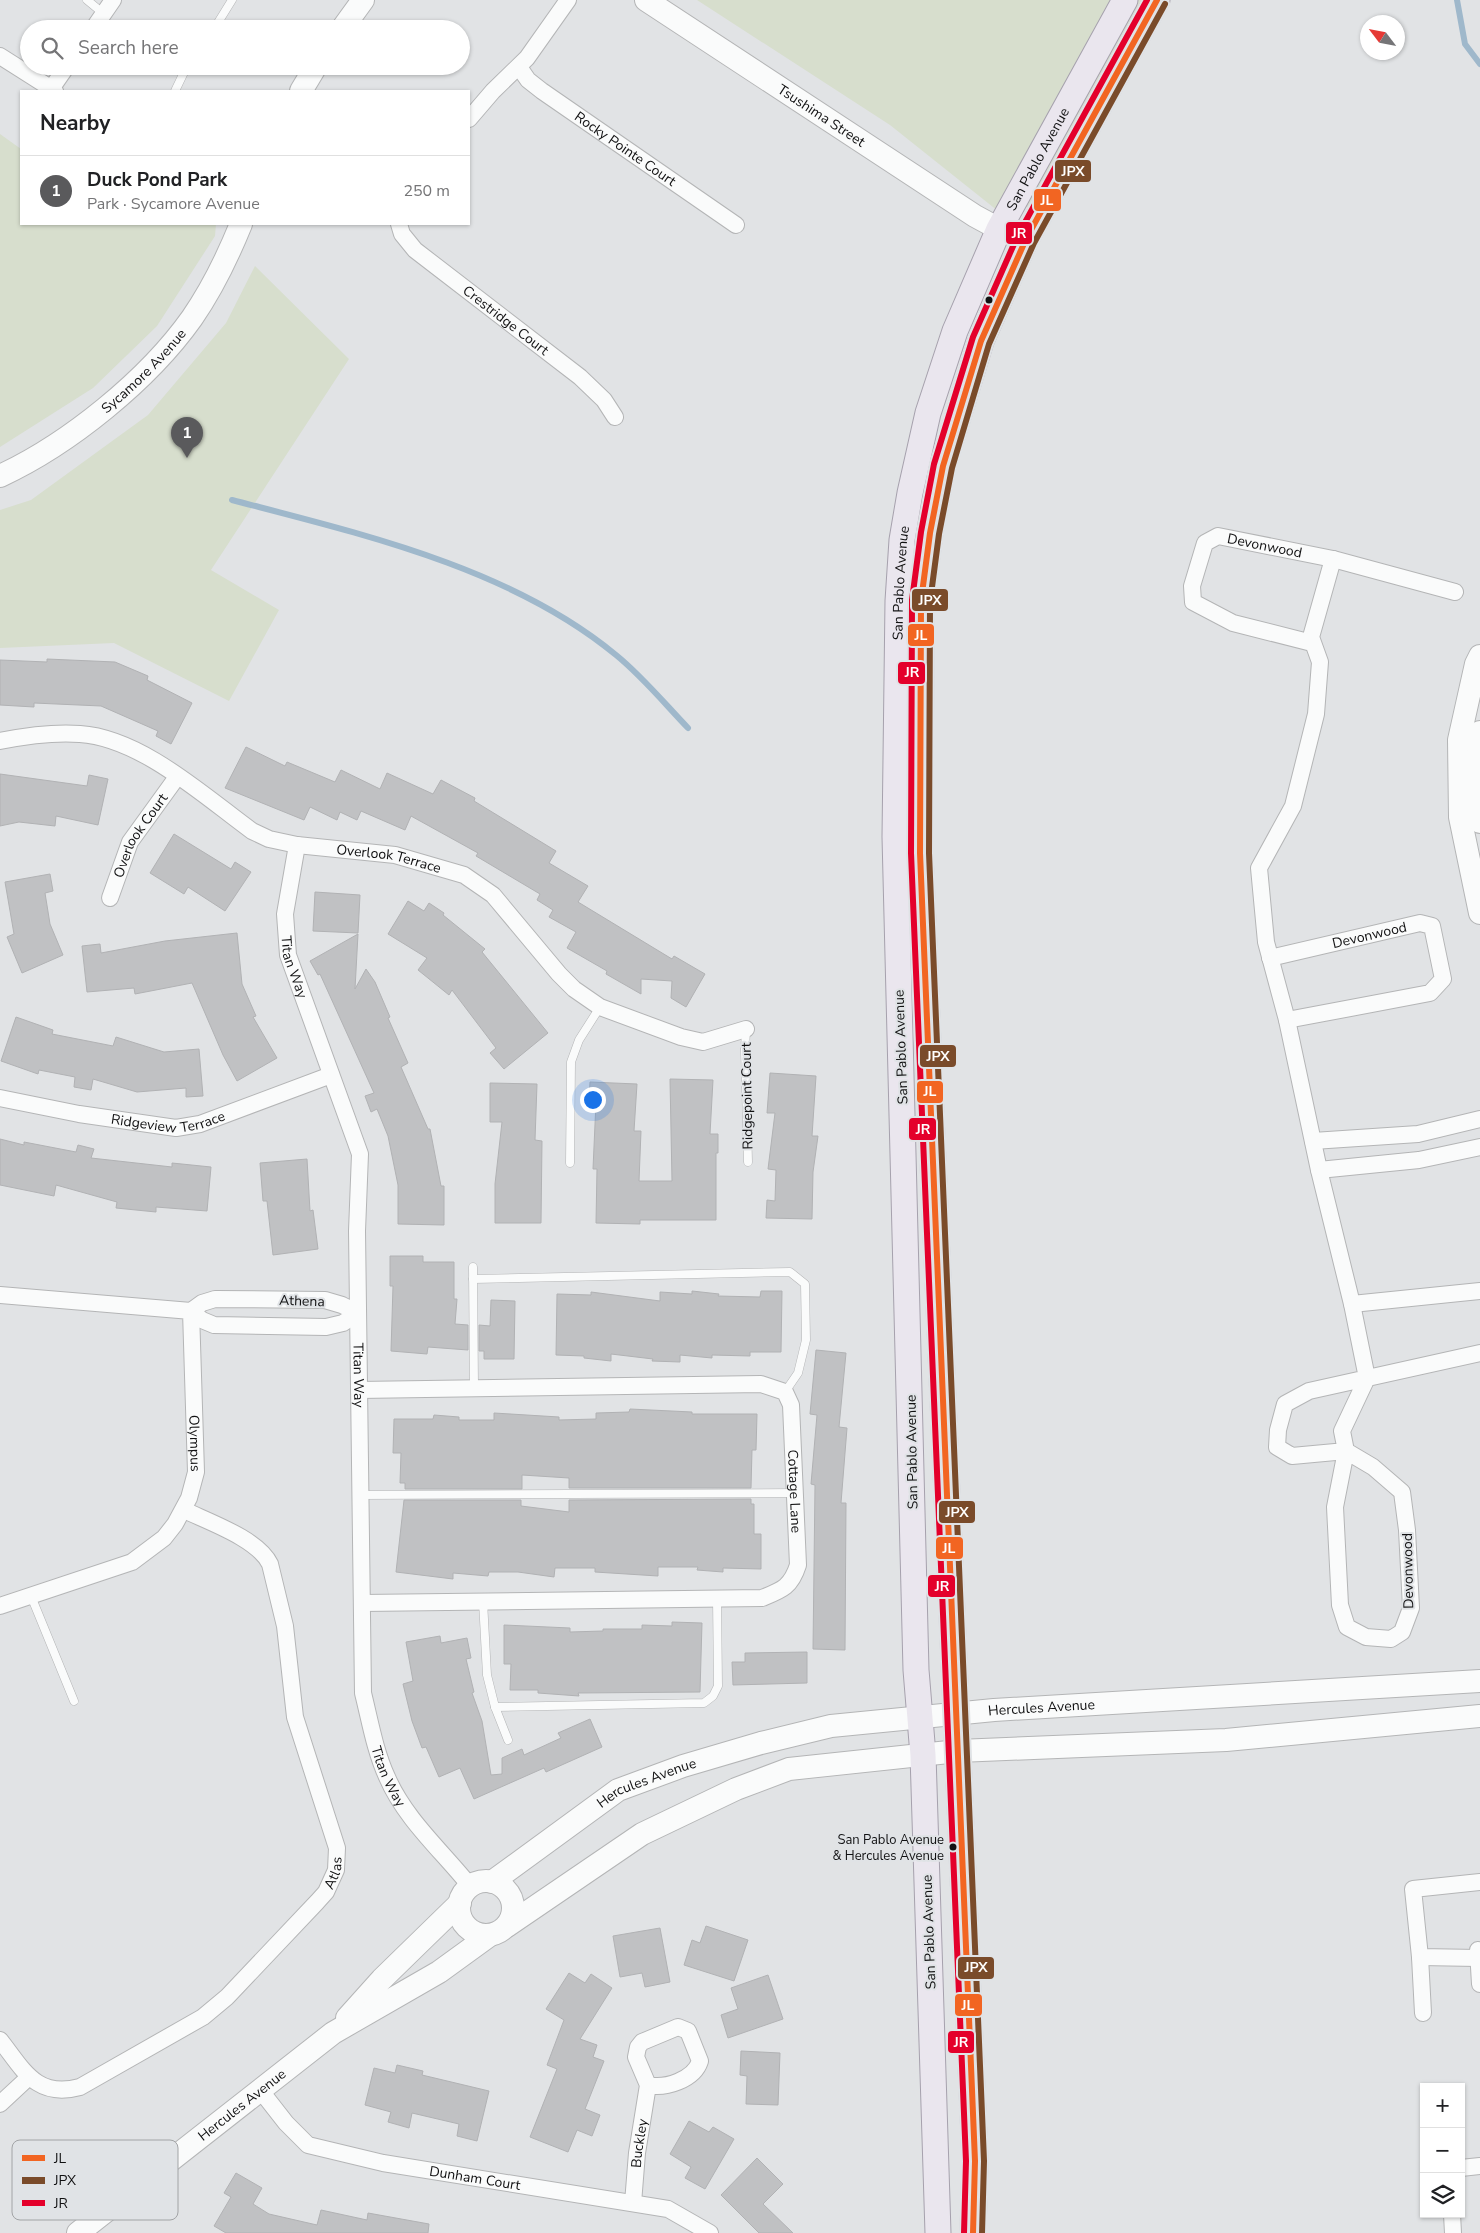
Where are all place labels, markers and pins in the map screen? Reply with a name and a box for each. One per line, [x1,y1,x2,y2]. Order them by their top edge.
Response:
unlabelled marker [984,295,994,305]
pin: 1 [171,417,203,458]
place label: San Pablo Avenue & Hercules Avenue [832,1831,944,1865]
marker: San Pablo Avenue & Hercules Avenue [948,1842,958,1852]

